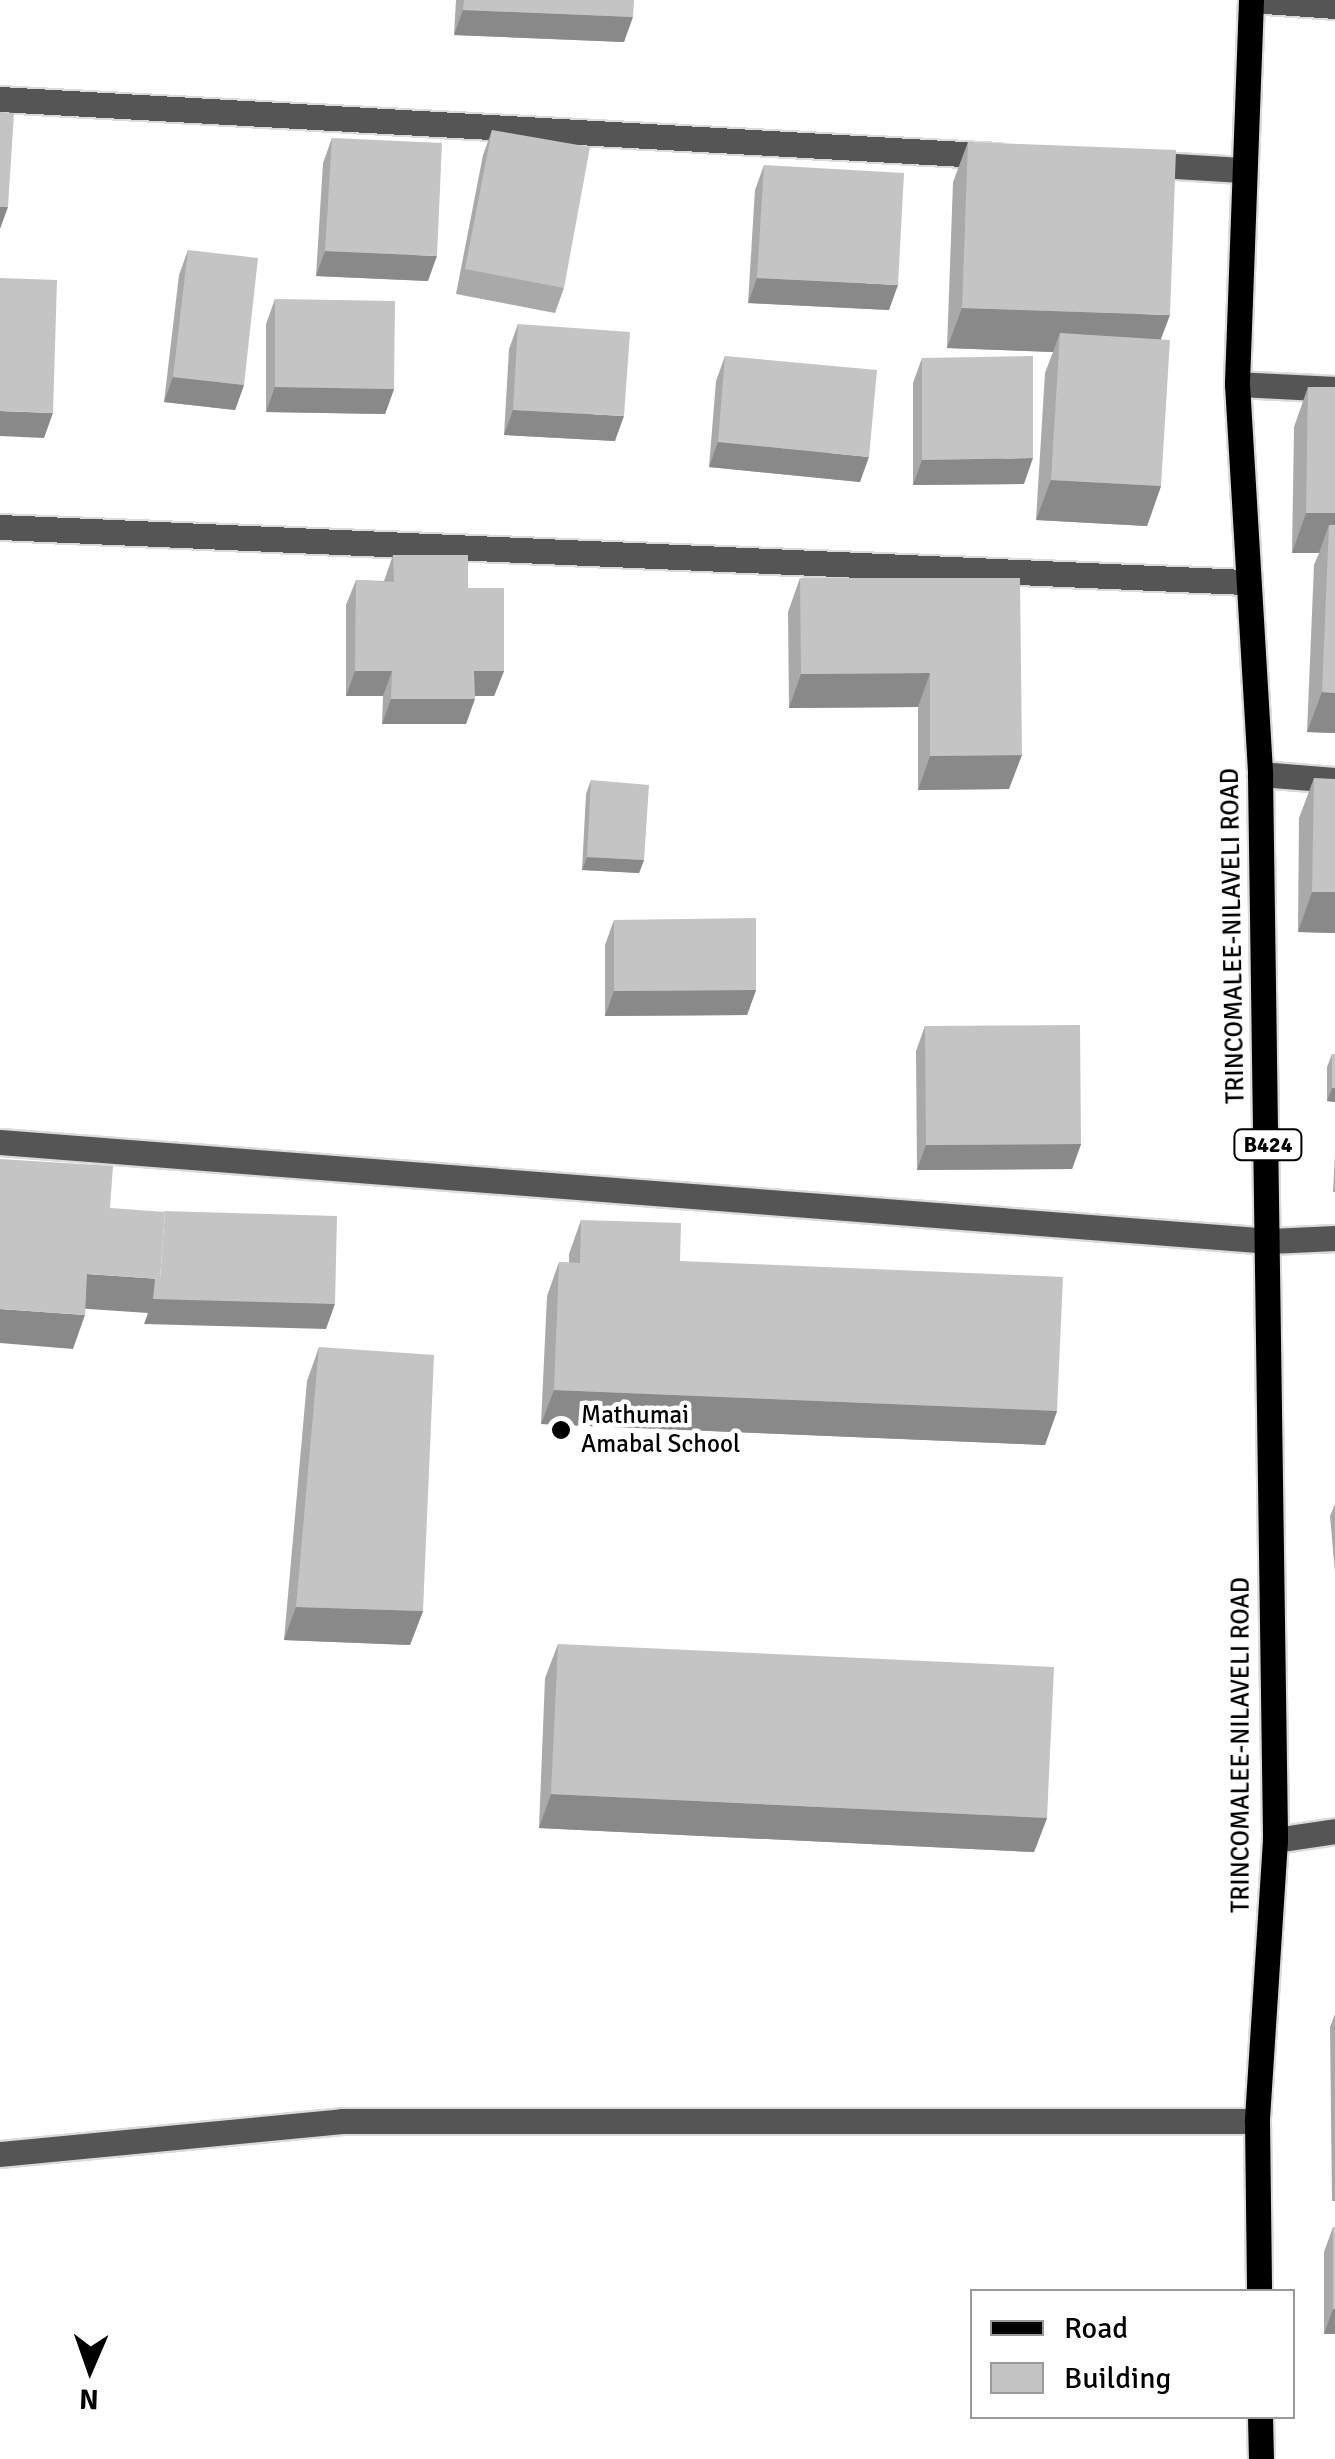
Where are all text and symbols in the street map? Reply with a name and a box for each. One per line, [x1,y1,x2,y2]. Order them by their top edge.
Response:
street label: TRINCOMALEE-NILAVELI ROAD [1215,768,1251,1104]
road number: B424 [1233,1128,1303,1162]
place label: Mathumai Amabal School [581,1401,740,1460]
marker: Mathumai Amabal School [550,1419,572,1441]
street label: TRINCOMALEE-NILAVELI ROAD [1226,1577,1256,1913]
legend [970,2289,1295,2419]
text: Road [1064,2310,1128,2347]
north arrow [40,2319,140,2419]
text: Building [1064,2360,1171,2397]
text: N [79,2382,99,2416]

